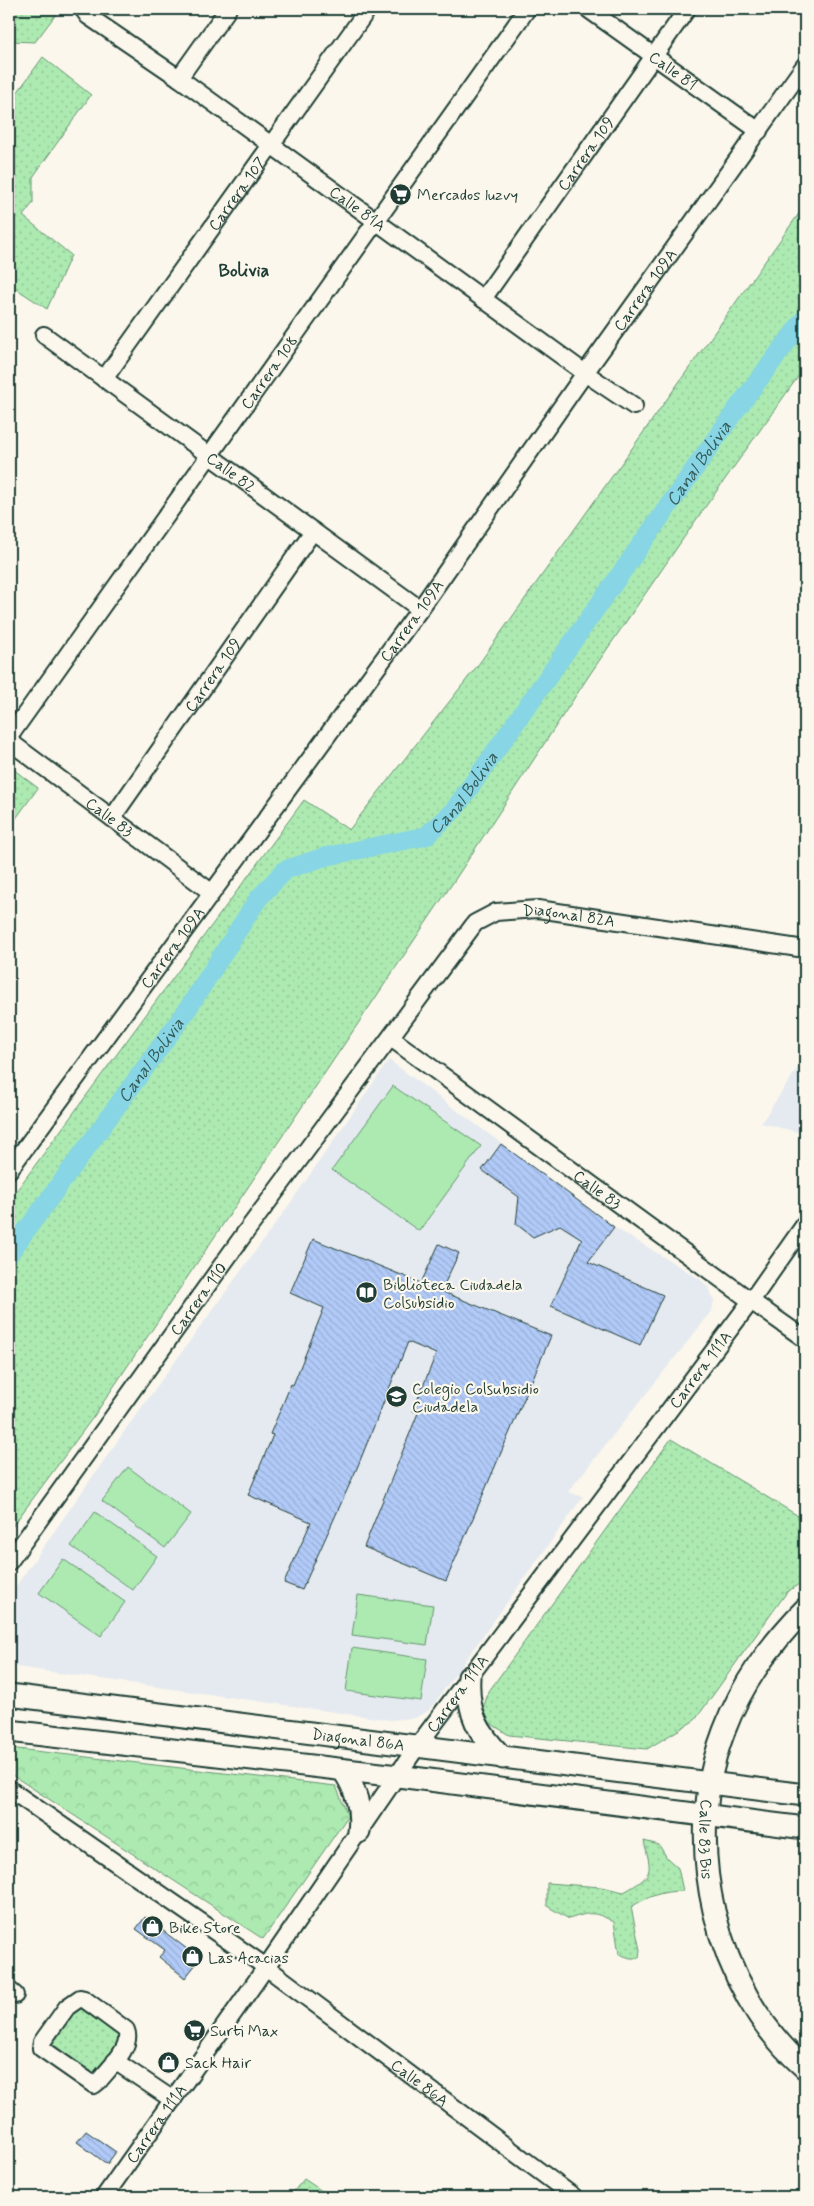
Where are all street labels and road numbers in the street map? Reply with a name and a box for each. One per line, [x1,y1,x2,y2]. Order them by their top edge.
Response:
street label: Calle 81 [644,47,701,96]
street label: Carrera 109 [553,113,620,195]
street label: Carrera 107 [204,153,271,236]
street label: Calle 81A [325,182,390,237]
street label: Carrera 109A [609,245,682,336]
street label: Carrera 108 [236,332,303,414]
street label: Calle 82 [202,448,260,498]
street label: Carrera 109A [376,576,449,667]
street label: Carrera 109 [180,634,247,717]
street label: Calle 83 [81,793,137,843]
street label: Diagonal 82A [522,900,616,932]
street label: Carrera 109A [136,903,210,993]
street label: Calle 83 [569,1166,625,1215]
street label: Carrera 110 [166,1259,232,1340]
street label: Carrera 111A [665,1327,737,1413]
street label: Carrera 111A [422,1651,494,1737]
street label: Diagonal 86A [310,1724,406,1757]
street label: Calle 83 Bis [693,1798,717,1881]
street label: Calle 86A [386,2055,452,2112]
street label: Carrera 111A [122,2081,192,2168]

